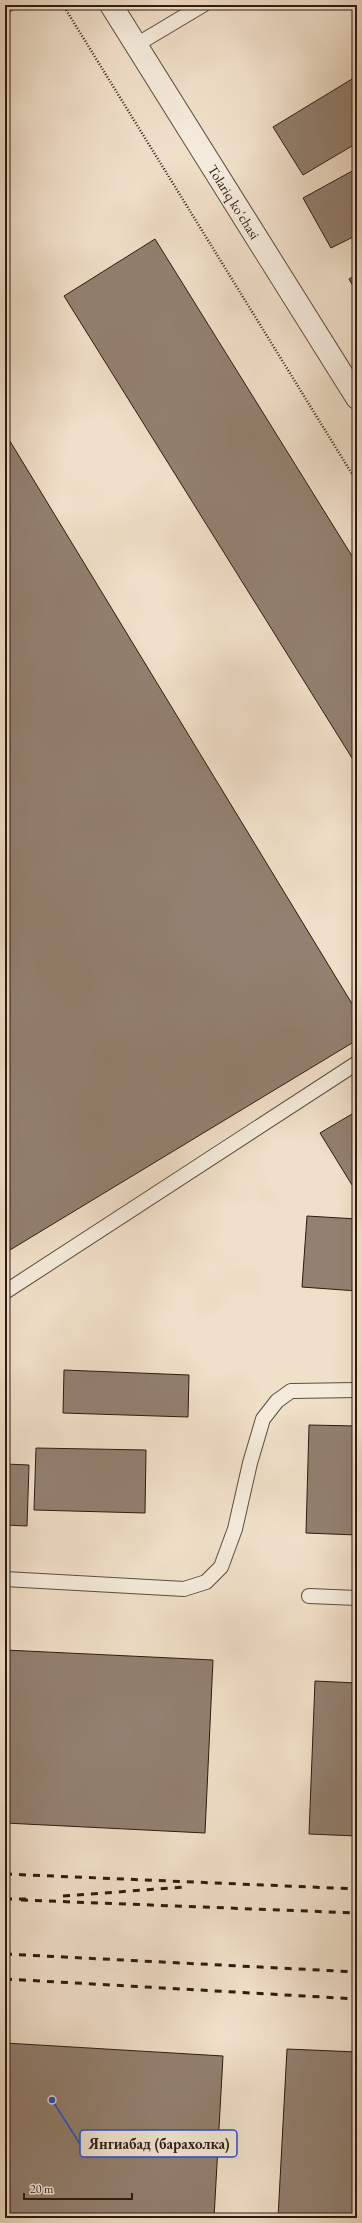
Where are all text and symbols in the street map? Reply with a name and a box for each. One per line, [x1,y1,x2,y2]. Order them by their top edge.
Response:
street label: Tolariq ko'chasi [204,161,264,243]
callout: Янгиабад (барахолка) [80,2130,237,2157]
text: Янгиабад (барахолка) [87,2134,230,2153]
scale bar [24,2175,132,2201]
text: 20 m [30,2181,54,2197]

